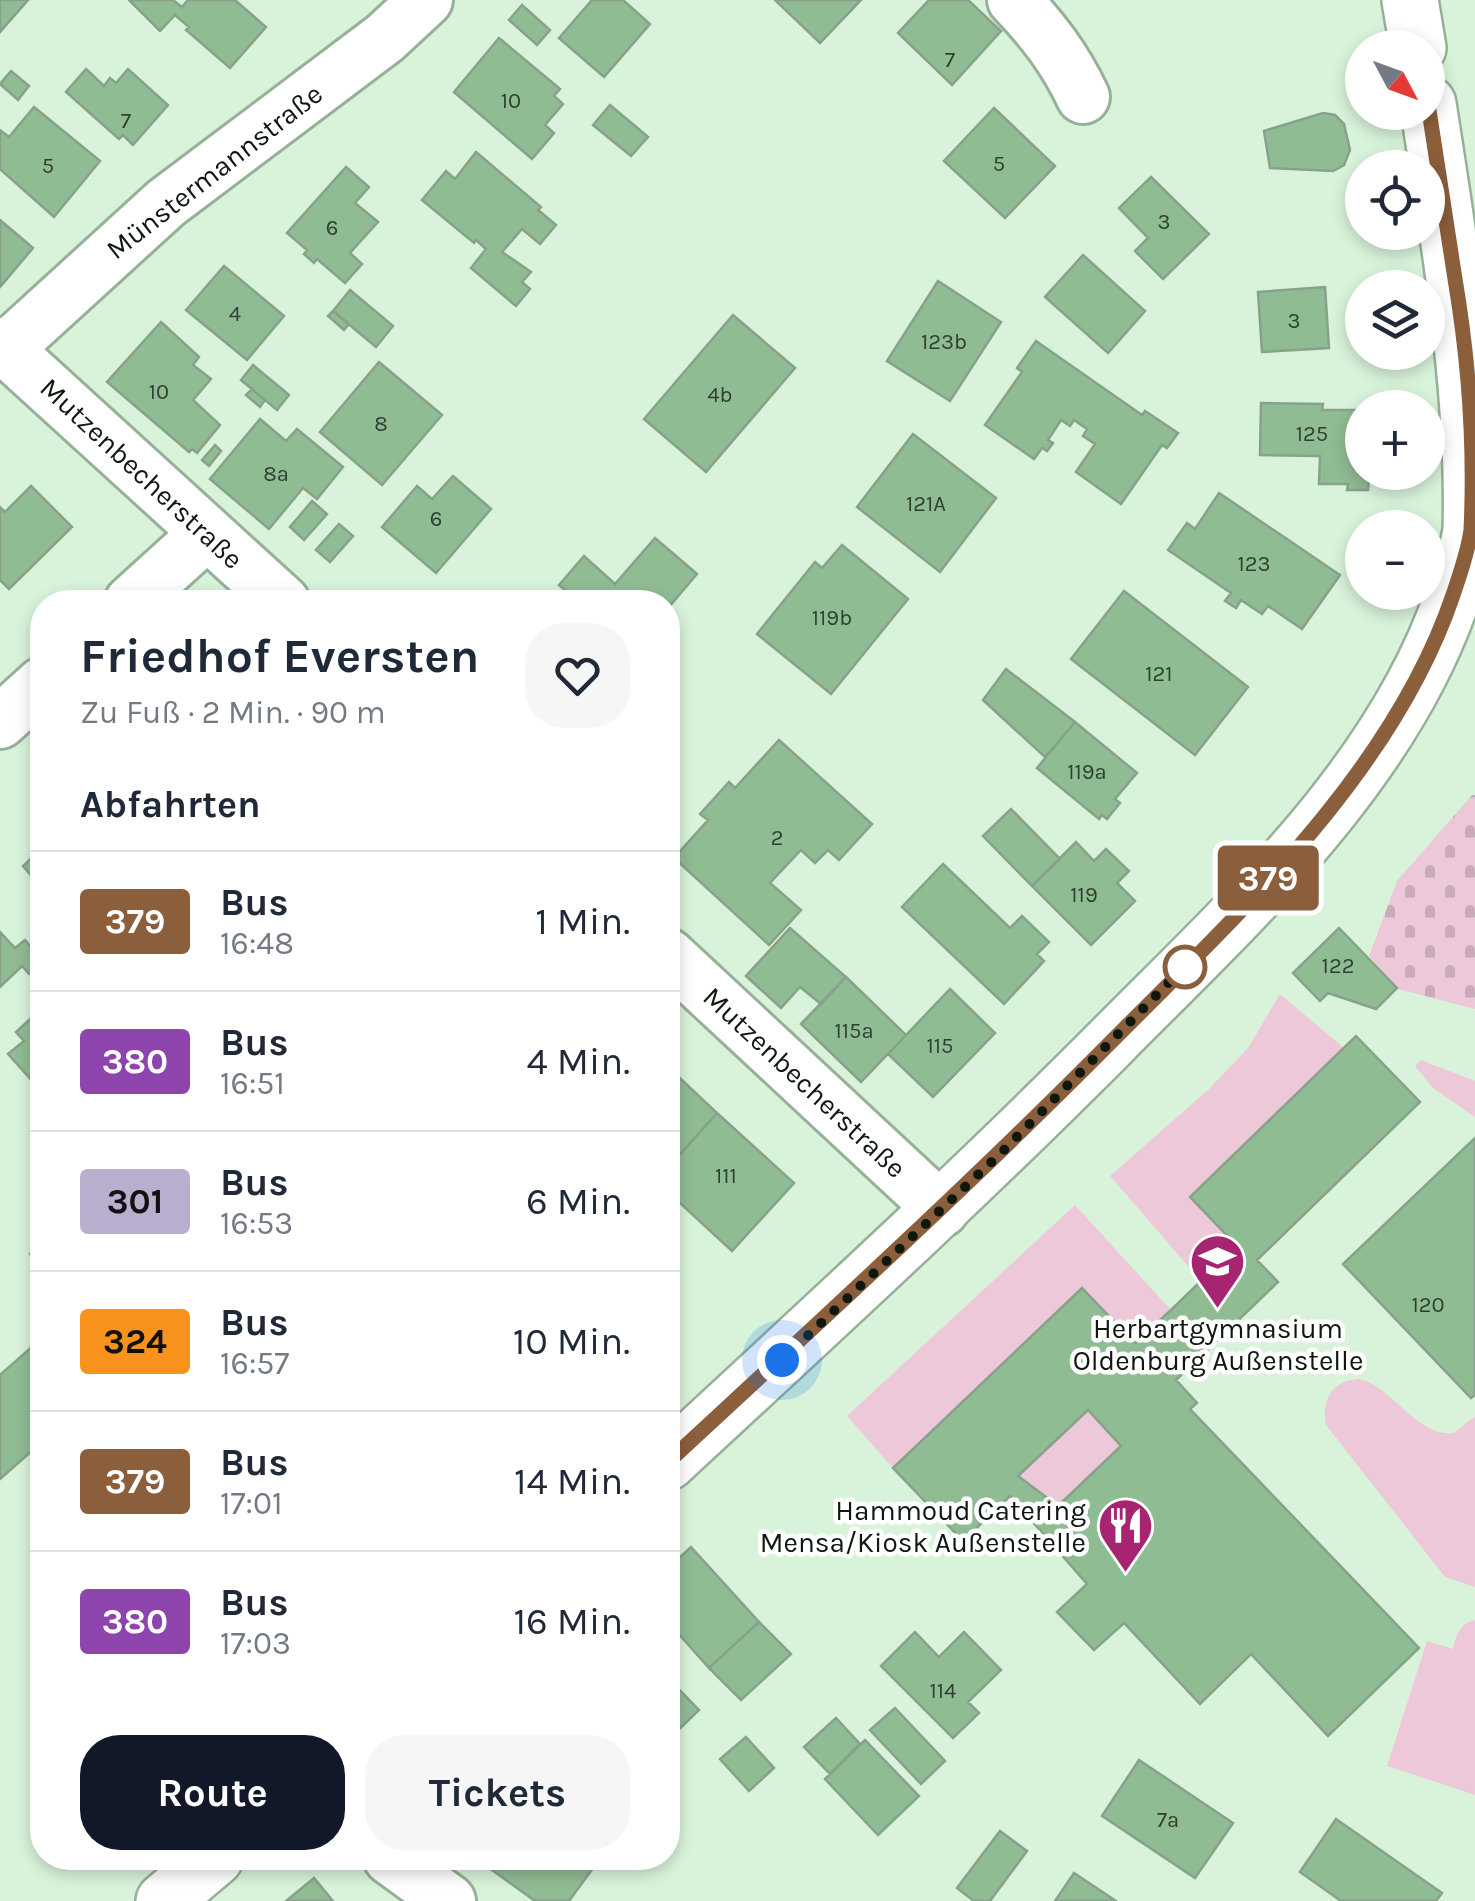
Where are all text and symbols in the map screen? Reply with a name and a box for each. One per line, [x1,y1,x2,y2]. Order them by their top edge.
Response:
north arrow [1345,30,1445,130]
map controls [1345,30,1445,610]
house number: 7 [945,47,955,73]
street label: Münstermannstraße [100,77,329,266]
house number: 10 [501,88,521,114]
house number: 7 [121,108,131,134]
button: locate [1345,150,1445,250]
house number: 5 [993,151,1005,177]
house number: 5 [42,153,54,179]
house number: 3 [1158,209,1171,235]
house number: 6 [326,215,338,241]
button: layers [1345,270,1445,370]
house number: 4 [229,301,241,327]
house number: 3 [1288,308,1301,334]
house number: 123b [921,329,967,355]
street label: Mutzenbecherstraße [34,371,250,576]
house number: 10 [149,379,169,405]
house number: 4b [707,382,733,408]
button: + [1345,390,1445,490]
house number: 8 [374,411,388,437]
house number: 125 [1296,421,1328,447]
house number: 8a [263,461,289,487]
house number: 121A [906,491,946,517]
house number: 6 [430,506,442,532]
button: − [1345,510,1445,610]
house number: 123 [1237,551,1271,577]
house number: 119b [812,605,852,631]
button: heart [525,623,630,728]
text: Friedhof Eversten [80,628,480,684]
house number: 121 [1145,661,1173,687]
text: Zu Fuß · 2 Min. · 90 m [80,694,386,731]
house number: 119a [1067,759,1107,785]
text: Abfahrten [80,782,261,827]
house number: 2 [771,825,783,851]
line badge: 379 [1210,846,1326,910]
text: 379 [1238,858,1298,899]
text: Bus [220,880,289,925]
house number: 119 [1070,882,1098,908]
text: 1 Min. [535,899,630,944]
text: 379 [105,901,165,942]
text: 16:48 [220,925,294,962]
unlabelled marker [1164,946,1206,988]
house number: 122 [1322,953,1354,979]
street label: Mutzenbecherstraße [697,980,913,1185]
house number: 115a [834,1018,874,1044]
text: Bus [220,1020,289,1065]
house number: 115 [927,1033,953,1059]
text: 4 Min. [527,1039,630,1084]
text: 380 [102,1041,168,1082]
text: 16:51 [220,1065,285,1102]
text: Bus [220,1160,289,1205]
house number: 111 [715,1163,737,1189]
text: 6 Min. [526,1179,630,1224]
text: 301 [107,1181,163,1222]
text: 16:53 [220,1205,293,1242]
school or university icon: Herbartgymnasium Oldenburg Außenstelle [1188,1232,1248,1311]
house number: 120 [1411,1292,1445,1318]
text: Bus [220,1300,289,1345]
place label: Herbartgymnasium Oldenburg Außenstelle [1073,1312,1363,1377]
text: 10 Min. [513,1319,630,1364]
text: 324 [103,1321,167,1362]
your location [757,1335,807,1385]
text: 16:57 [220,1345,289,1382]
text: Bus [220,1440,289,1485]
text: 14 Min. [514,1459,630,1504]
text: 379 [105,1461,165,1502]
text: 17:01 [220,1485,283,1522]
place label: Hammoud Catering Mensa/Kiosk Außenstelle [760,1494,1086,1559]
restaurant icon: Hammoud Catering Mensa/Kiosk Außenstelle [1095,1496,1155,1575]
text: Bus [220,1580,289,1625]
text: 16 Min. [513,1599,630,1644]
text: 380 [102,1601,168,1642]
text: 17:03 [220,1625,291,1662]
house number: 114 [930,1678,956,1704]
button: Route [80,1735,345,1850]
button: Tickets [365,1735,630,1850]
house number: 7a [1157,1807,1179,1833]

